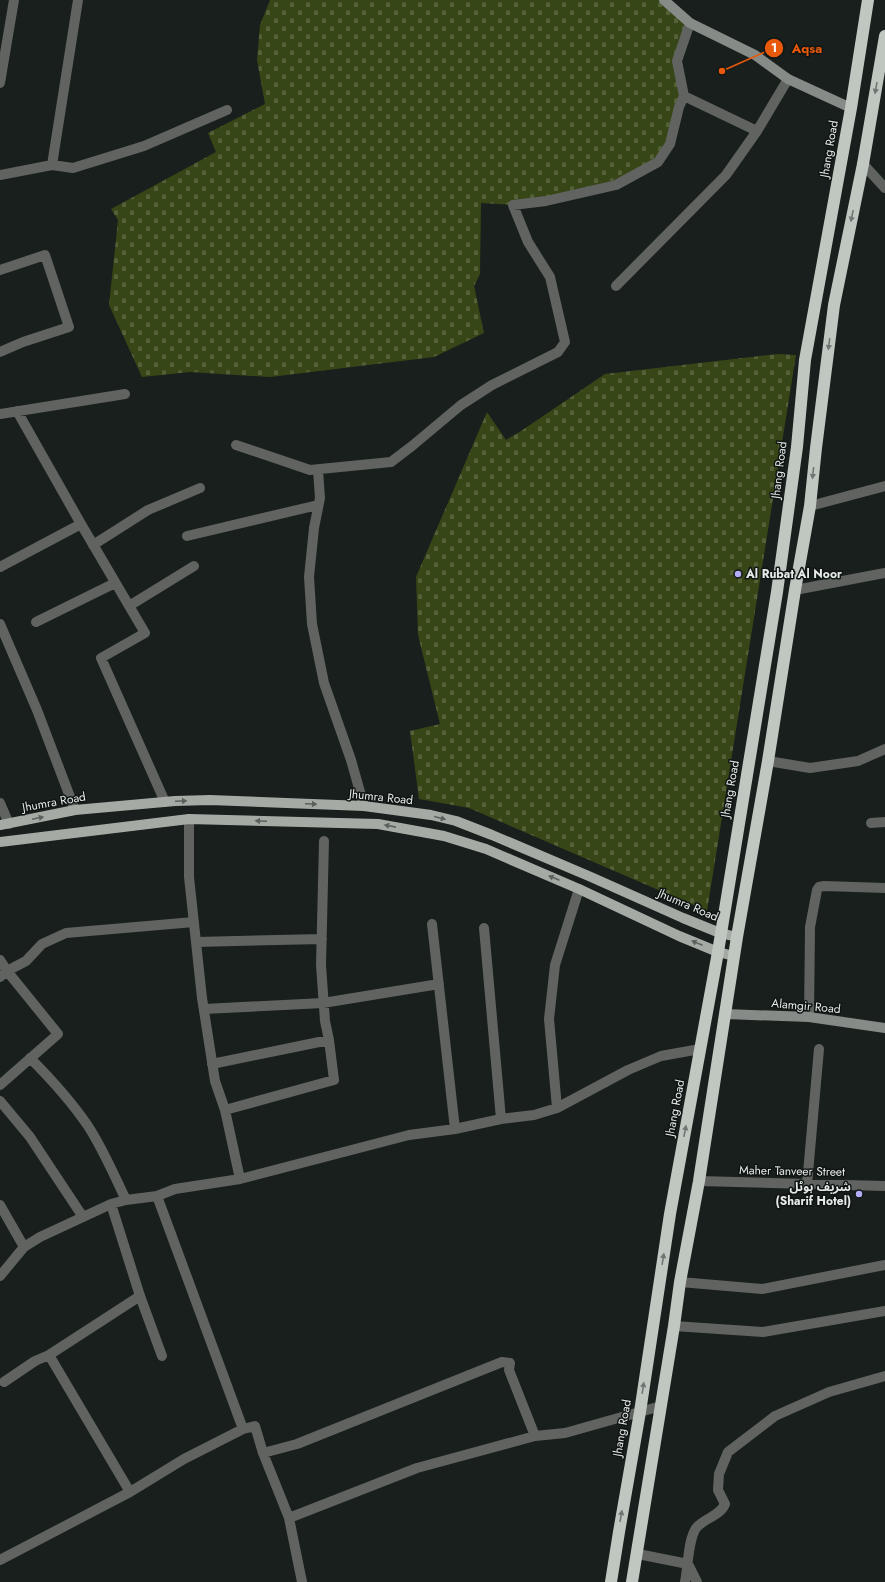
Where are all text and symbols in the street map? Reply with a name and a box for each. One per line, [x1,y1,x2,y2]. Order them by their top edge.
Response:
callout: Aqsa [764,36,830,61]
text: 1 [771,39,777,57]
text: Aqsa [791,39,822,58]
one-way arrow [872,82,878,94]
street label: Jhang Road [815,119,843,181]
one-way arrow [849,210,855,222]
one-way arrow [826,338,832,350]
street label: Jhang Road [766,440,791,502]
one-way arrow [810,467,817,479]
place label: Al Rubat Al Noor [745,565,842,583]
marker: Al Rubat Al Noor [733,569,743,579]
street label: Jhang Road [716,759,744,821]
street label: Jhumra Road [346,784,414,809]
street label: Jhumra Road [19,788,87,817]
one-way arrow [175,798,188,804]
one-way arrow [305,801,318,807]
one-way arrow [32,814,44,820]
one-way arrow [434,815,446,821]
one-way arrow [254,818,267,824]
one-way arrow [384,823,396,829]
one-way arrow [548,875,559,881]
street label: Jhumra Road [653,883,721,926]
one-way arrow [691,940,703,946]
street label: Alamgir Road [771,994,841,1018]
street label: Jhang Road [660,1078,689,1140]
one-way arrow [682,1125,688,1137]
street label: Maher Tanveer Street [739,1161,845,1181]
place label: شریف ہوٹل (Sharif Hotel) [776,1178,851,1210]
marker: شریف ہوٹل (Sharif Hotel) [854,1189,864,1199]
one-way arrow [660,1253,666,1265]
one-way arrow [640,1382,646,1394]
street label: Jhang Road [608,1398,636,1460]
one-way arrow [619,1510,625,1522]

